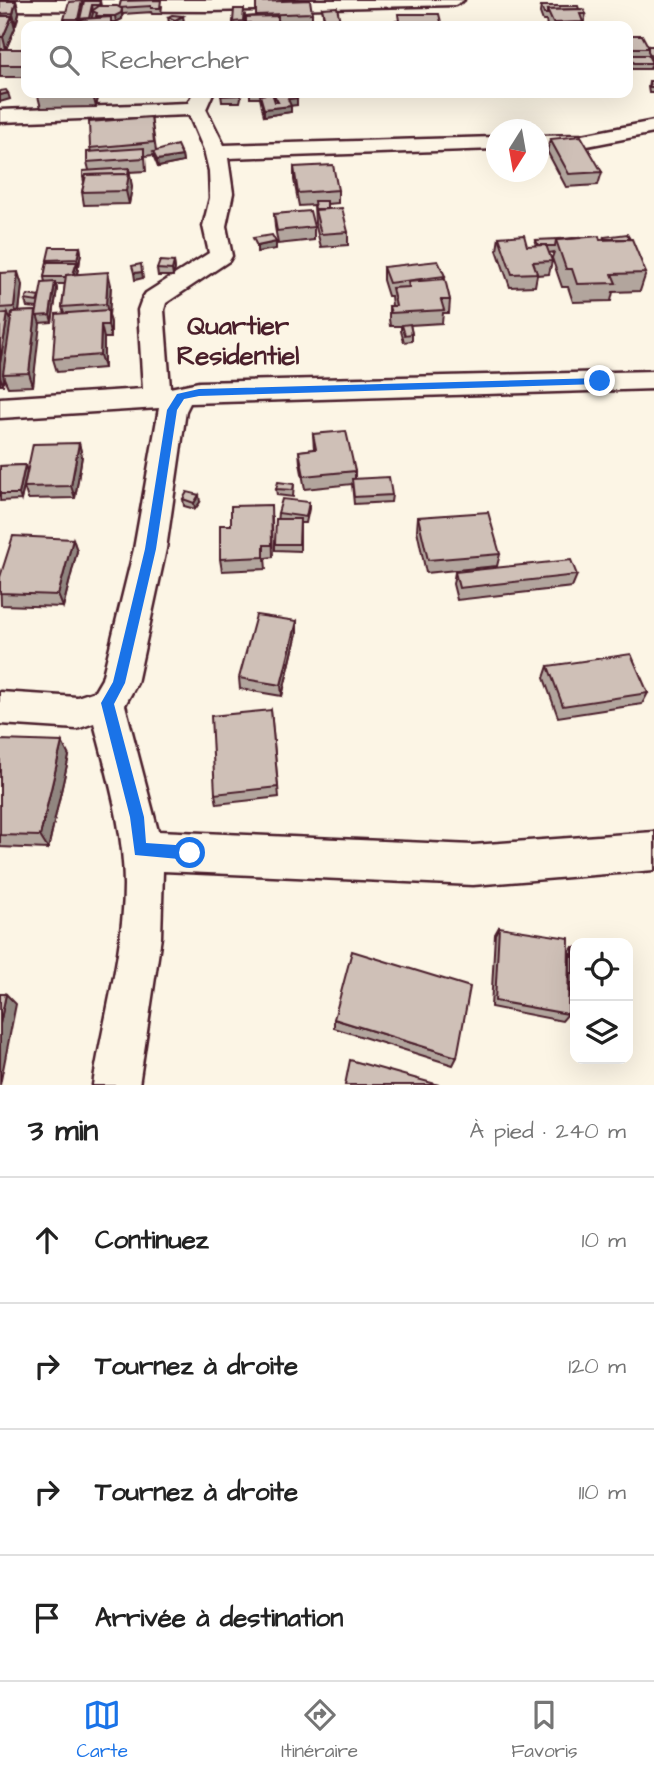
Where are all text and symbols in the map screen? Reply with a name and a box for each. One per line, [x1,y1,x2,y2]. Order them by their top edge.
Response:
search box [21,21,633,98]
icon: search [45,41,83,79]
text: Rechercher [101,42,249,78]
north arrow [486,119,549,182]
district label: Quartier Residentiel [177,308,299,374]
route end [584,365,615,396]
route start [174,837,205,868]
map controls [570,938,633,1064]
button: locate [570,938,633,1001]
button: layers [570,1001,633,1064]
text: 3 min [28,1110,98,1152]
text: À pied · 240 m [469,1115,626,1147]
icon: ahead [28,1221,66,1259]
text: Continuez [95,1222,209,1258]
text: 10 m [581,1224,626,1256]
icon: right [28,1347,66,1385]
text: Tournez à droite [95,1348,298,1384]
text: 120 m [568,1350,626,1382]
icon: right [28,1473,66,1511]
text: Tournez à droite [95,1474,298,1510]
text: 110 m [578,1476,626,1508]
icon: arrive [28,1599,66,1637]
text: Arrivée à destination [95,1600,343,1636]
tab: Carte [77,1696,128,1765]
tab: Itinéraire [281,1696,358,1765]
tab: Favoris [511,1696,577,1765]

